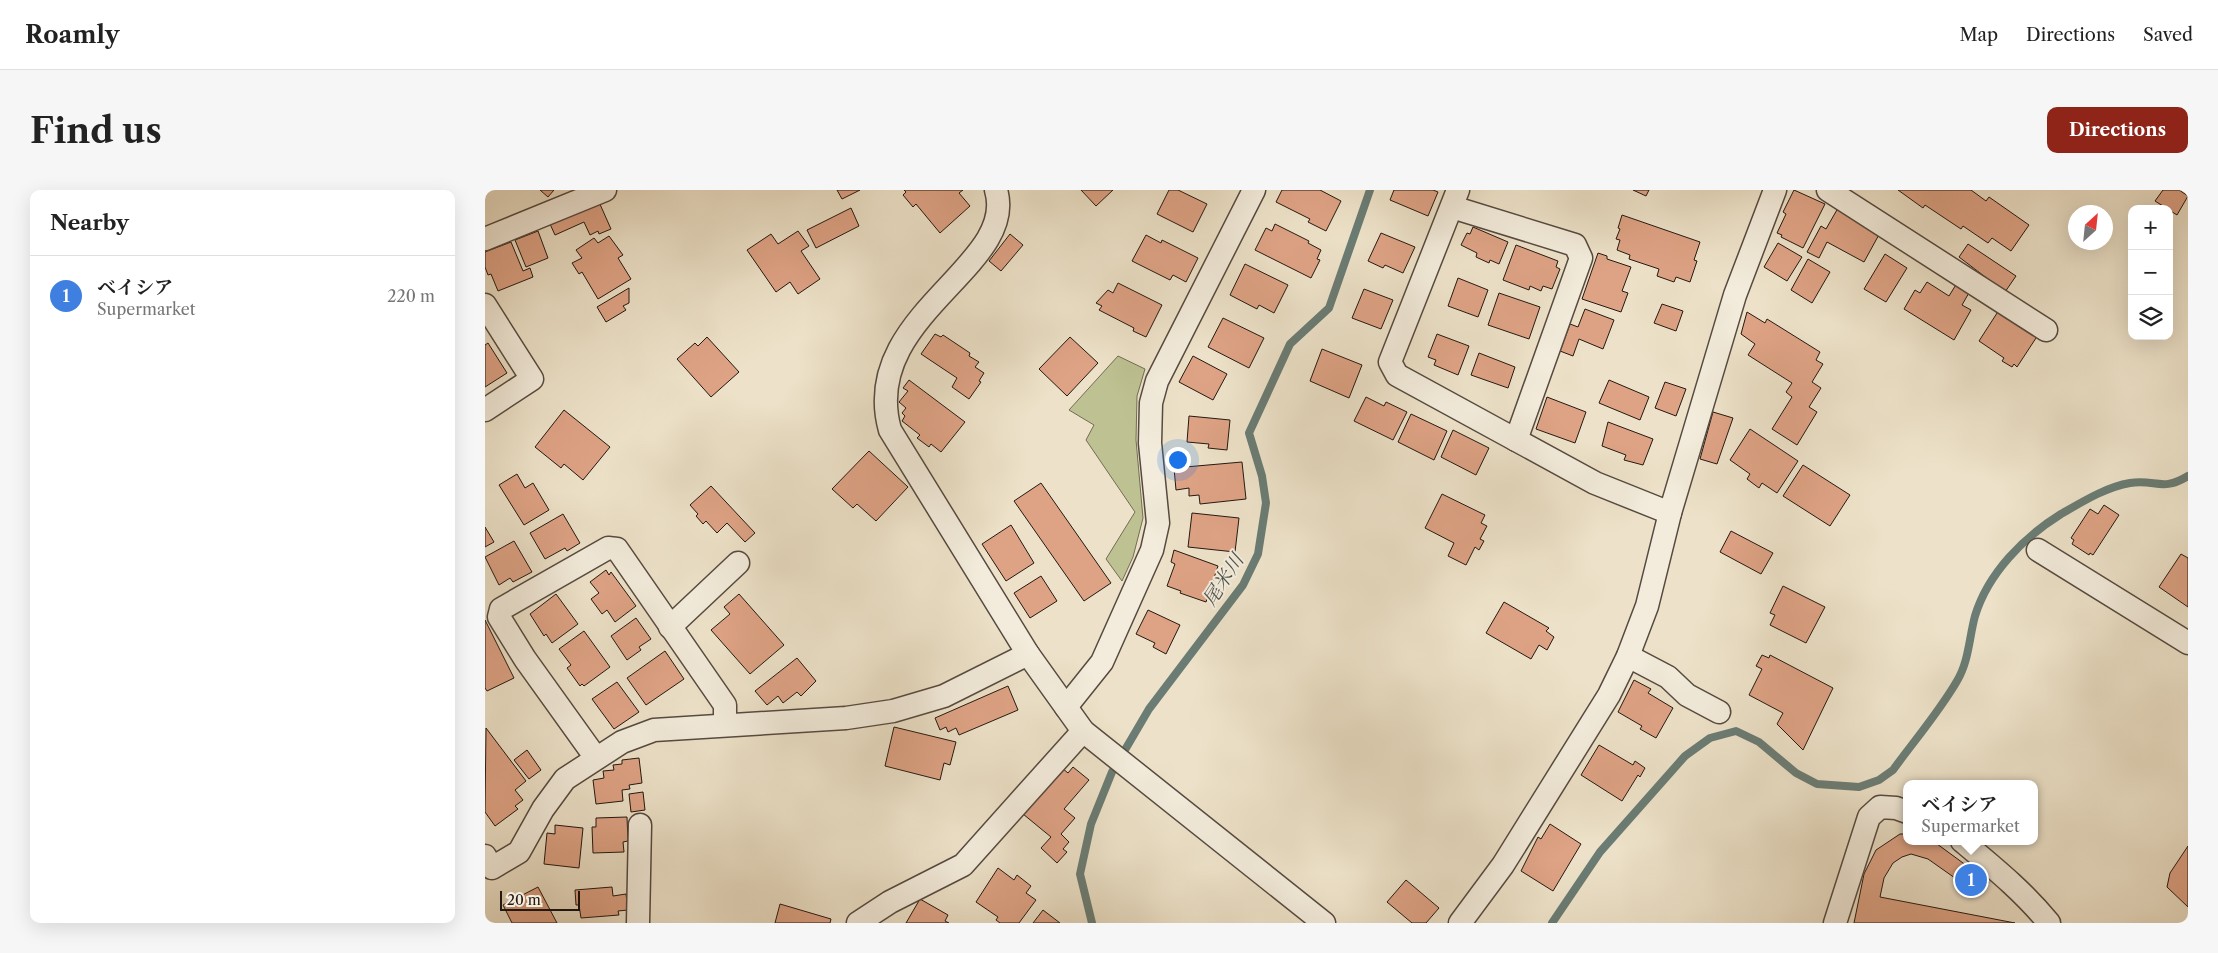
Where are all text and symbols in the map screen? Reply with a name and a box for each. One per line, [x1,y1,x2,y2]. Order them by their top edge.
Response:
text: Roamly [25,20,119,49]
text: Map [1959,24,1998,46]
text: Directions [2026,24,2115,46]
text: Saved [2143,24,2193,46]
button: Directions [2047,107,2188,153]
text: Find us [30,109,162,152]
north arrow [2068,205,2113,250]
map controls [2128,205,2173,340]
button: + [2128,205,2173,250]
text: Nearby [50,210,129,235]
button: − [2128,250,2173,295]
text: ベイシア [97,276,173,299]
text: 1 [62,286,70,306]
text: 220 m [387,286,435,306]
button: layers [2128,295,2173,340]
text: Supermarket [97,299,195,319]
your location [1165,447,1191,473]
water label: 尾米川 [1198,548,1249,610]
popup [1903,780,2038,845]
text: ベイシア [1921,793,1997,816]
text: Supermarket [1921,816,2020,836]
pin: 1 [1955,861,1987,899]
scale bar [500,888,580,911]
text: 20 m [507,891,541,909]

